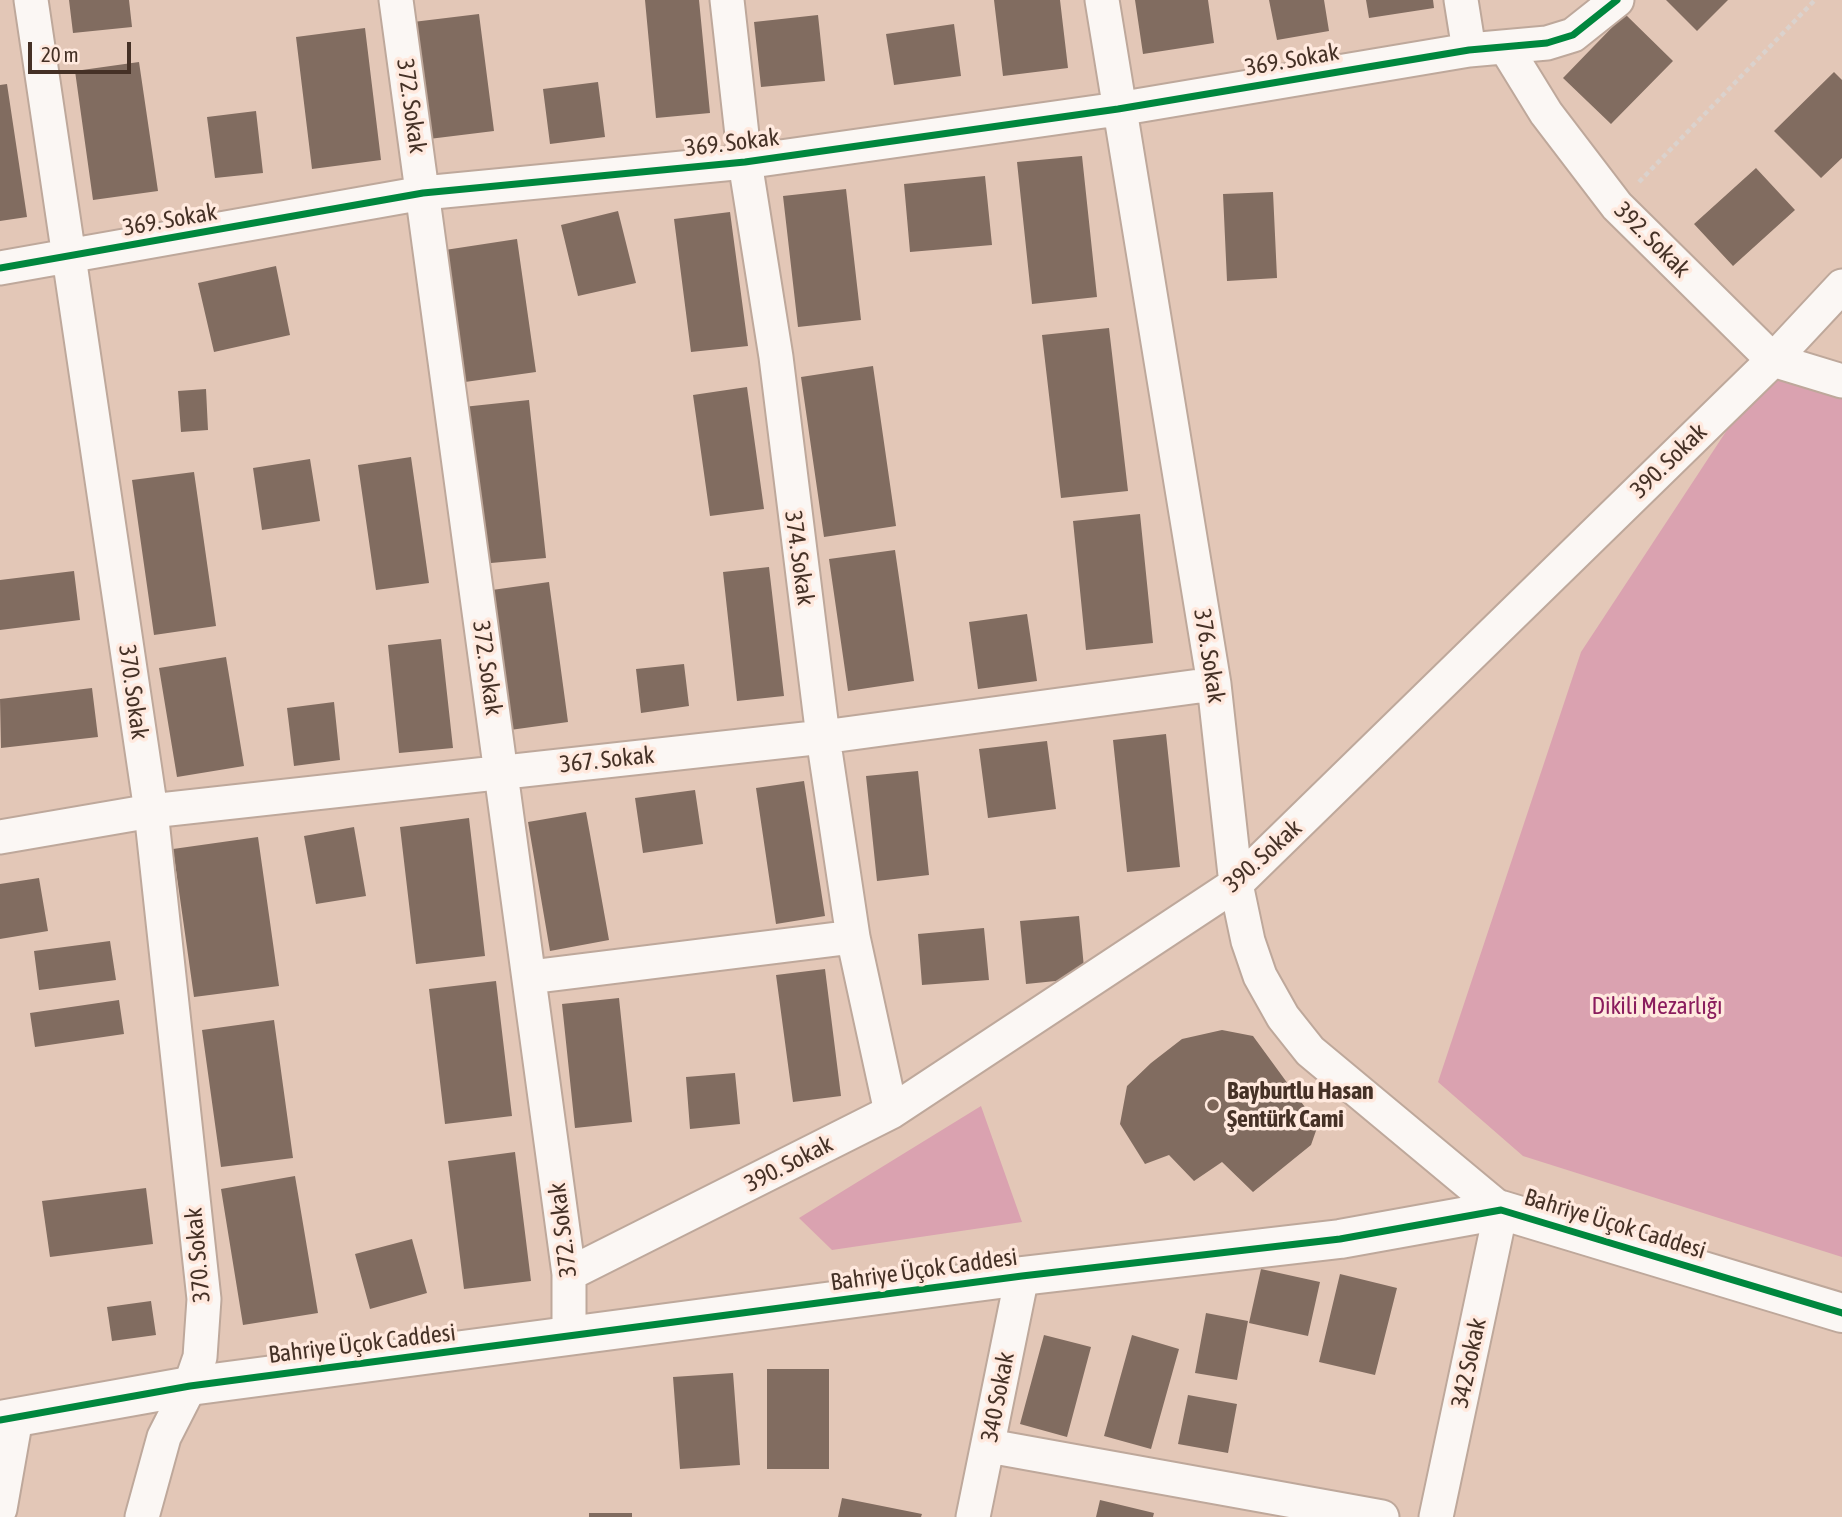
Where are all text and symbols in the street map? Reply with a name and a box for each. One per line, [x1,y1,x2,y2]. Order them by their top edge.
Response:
scale bar [32,28,135,72]
street label: 369. Sokak [1243,38,1341,82]
text: 20 m [41,42,79,66]
street label: 372. Sokak [390,57,432,155]
street label: 369. Sokak [683,123,781,163]
street label: 392. Sokak [1608,196,1696,284]
street label: 369. Sokak [121,198,219,242]
street label: 390. Sokak [1625,418,1713,504]
street label: 374. Sokak [778,509,820,607]
street label: 376. Sokak [1187,607,1231,705]
street label: 372. Sokak [466,619,508,717]
street label: 370. Sokak [112,643,154,741]
street label: 367. Sokak [558,741,656,779]
street label: 390. Sokak [1218,814,1308,898]
park label: Dikili Mezarlığı [1591,992,1723,1020]
place label: Bayburtlu Hasan Şentürk Cami [1227,1077,1374,1133]
marker: Bayburtlu Hasan Şentürk Cami [1205,1097,1221,1113]
street label: 390. Sokak [740,1130,838,1198]
street label: 372. Sokak [543,1181,583,1279]
street label: Bahriye Üçok Caddesi [1521,1183,1709,1265]
street label: 370. Sokak [180,1206,216,1304]
street label: Bahriye Üçok Caddesi [829,1243,1019,1297]
street label: 342 Sokak [1445,1316,1493,1410]
street label: Bahriye Üçok Caddesi [267,1318,457,1370]
street label: 340 Sokak [975,1350,1021,1444]

